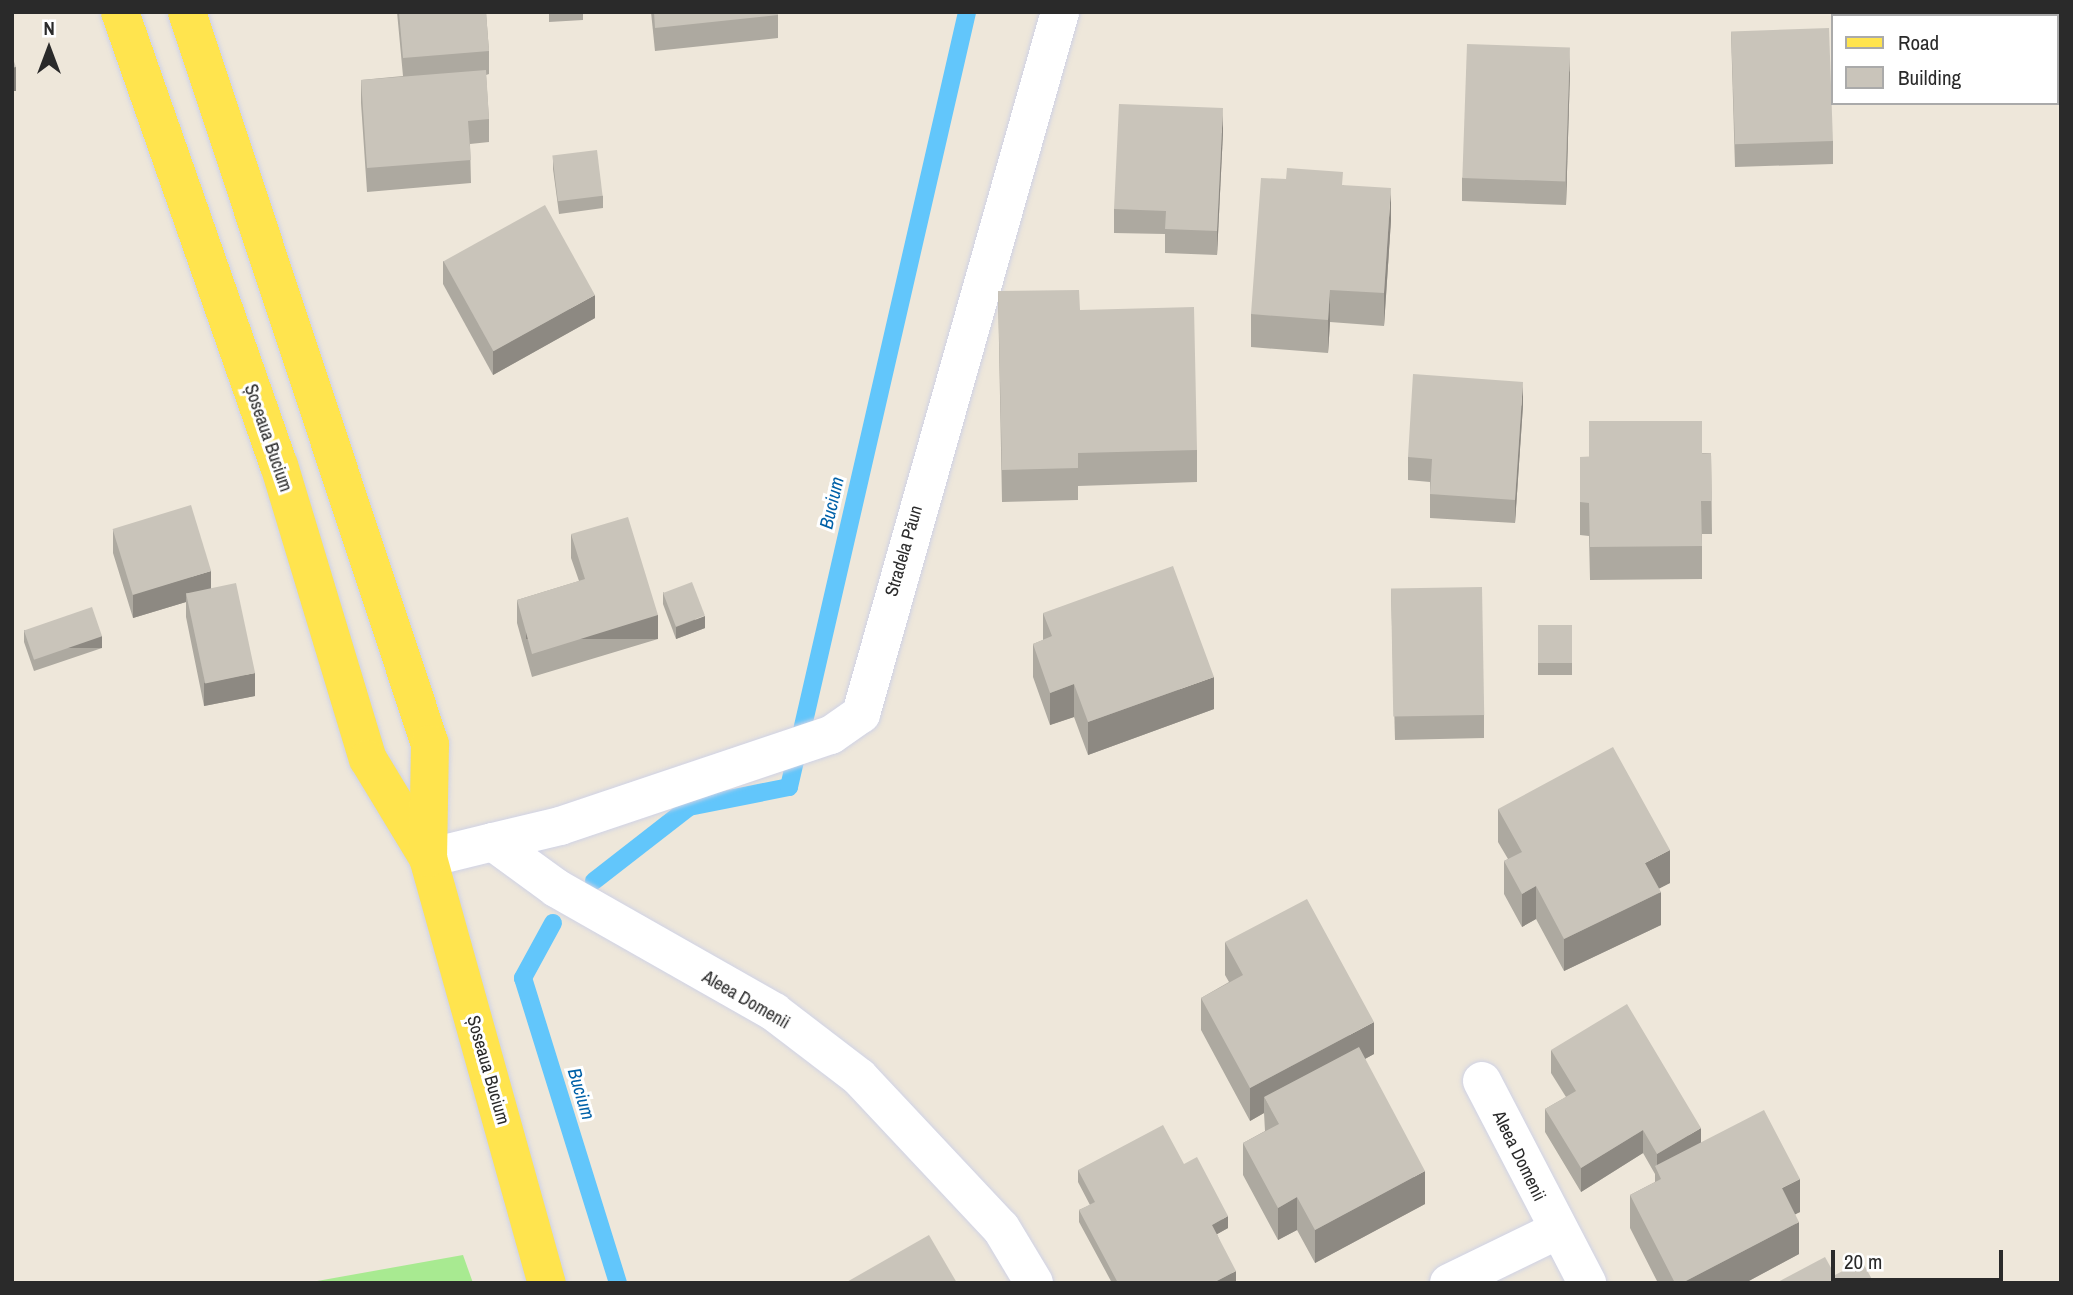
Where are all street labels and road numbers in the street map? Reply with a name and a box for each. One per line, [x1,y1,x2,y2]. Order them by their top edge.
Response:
street label: Șoseaua Bucium [239,381,297,495]
street label: Stradela Păun [881,503,927,599]
street label: Aleea Domenii [698,966,794,1034]
street label: Șoseaua Bucium [462,1013,514,1127]
street label: Aleea Domenii [1488,1107,1550,1205]

